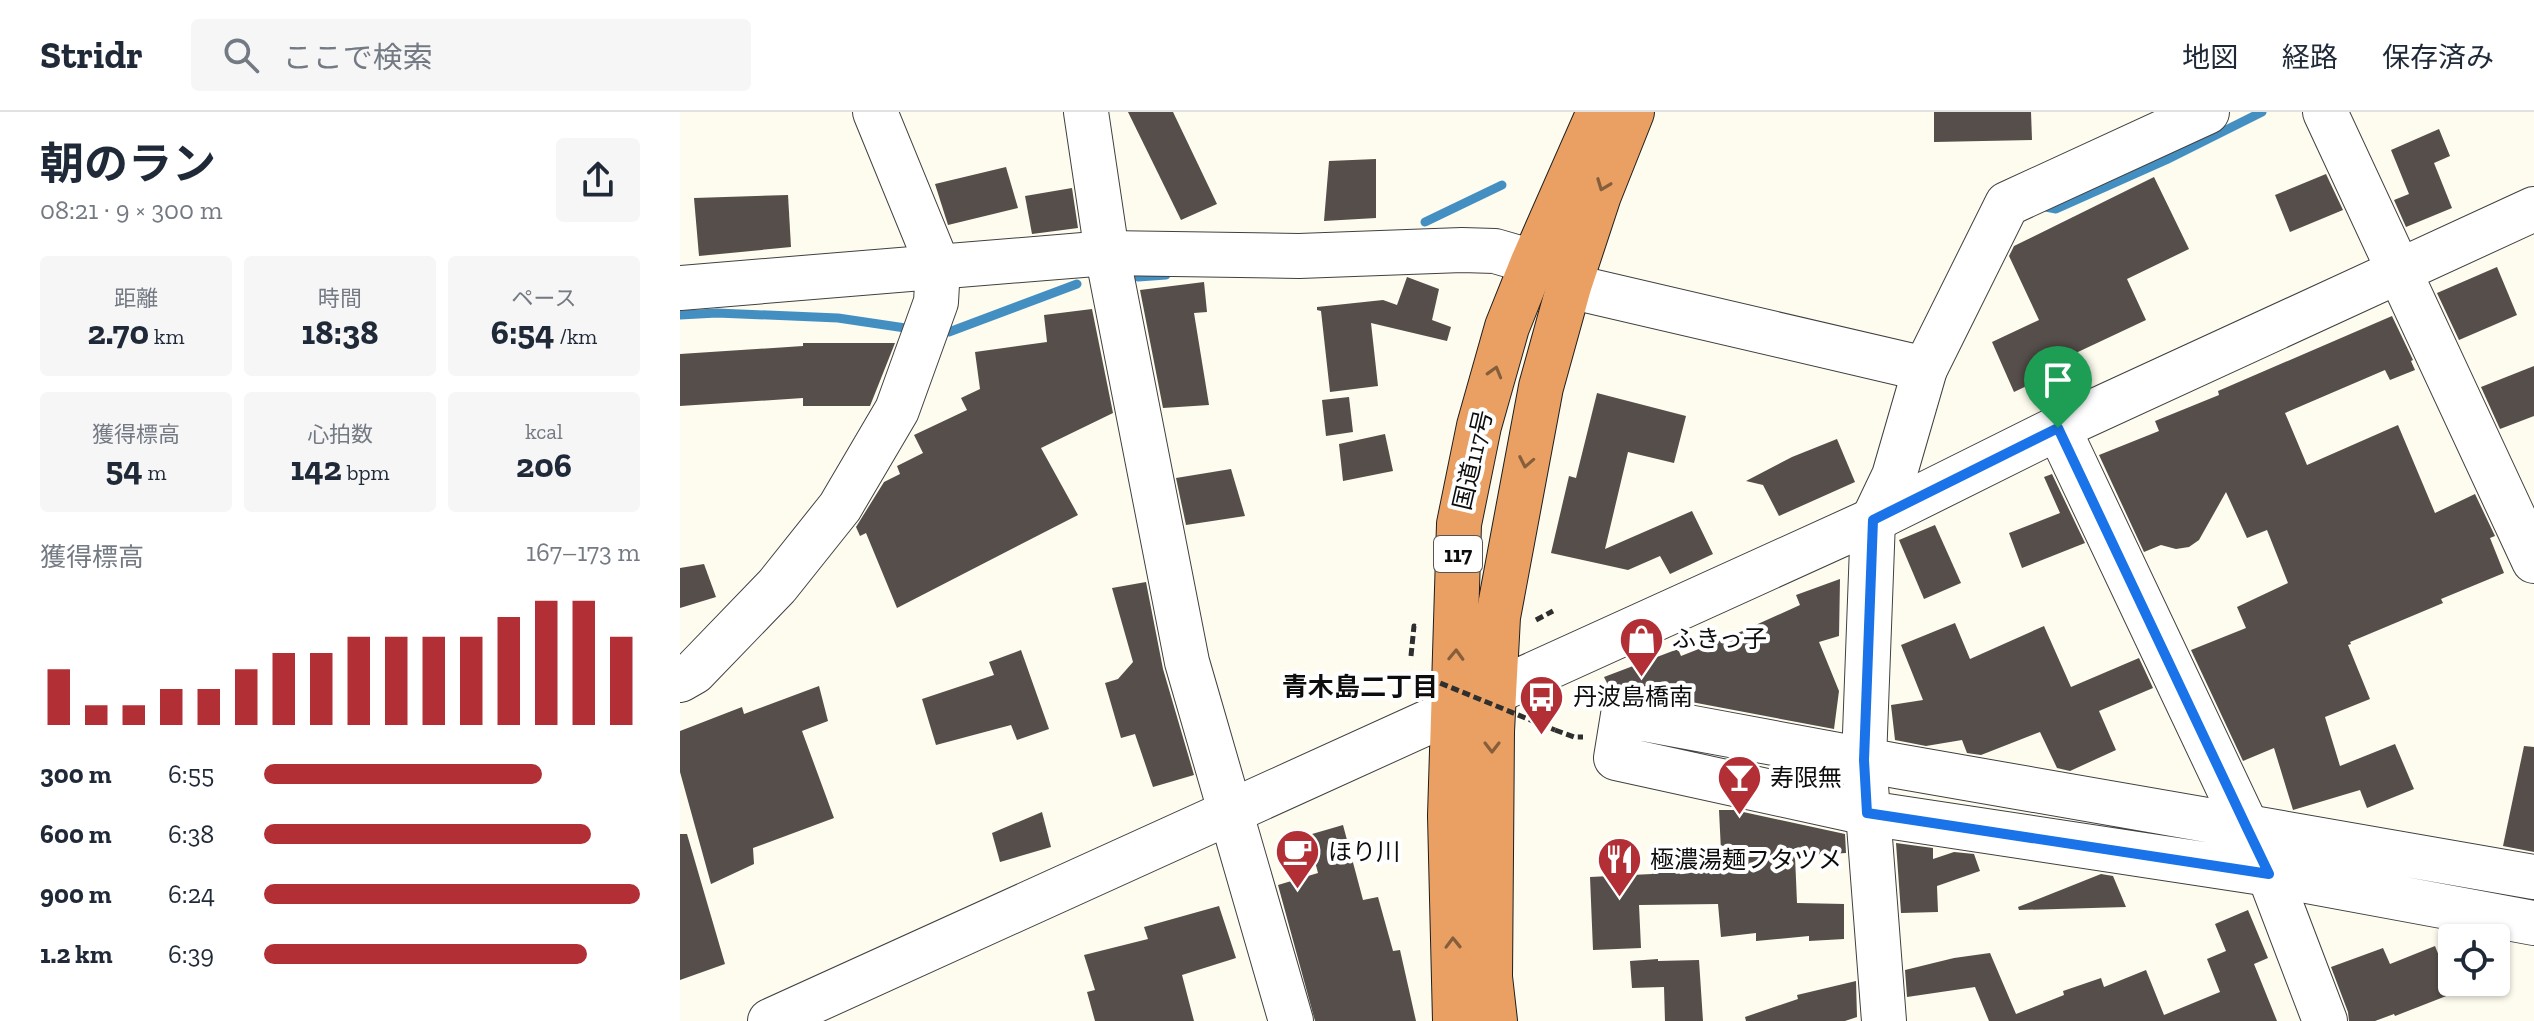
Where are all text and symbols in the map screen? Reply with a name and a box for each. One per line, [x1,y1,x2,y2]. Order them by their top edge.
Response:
search box [191,19,751,91]
text: Stridr [40,32,143,78]
icon: search [219,33,263,77]
text: ここで検索 [283,40,433,76]
text: 地図 [2182,41,2238,74]
text: 経路 [2282,41,2338,74]
text: 保存済み [2382,41,2494,74]
text: 朝のラン [40,137,216,190]
button: share [556,138,640,222]
one-way arrow [1596,177,1613,191]
text: 08:21 · 9 × 300 m [40,194,222,226]
text: 距離 [114,285,158,312]
text: 時間 [318,285,362,312]
text: ペース [512,285,576,312]
text: 2.70 [88,312,149,353]
text: 18:38 [302,312,378,353]
text: 6:54 [491,312,554,353]
text: km [149,323,184,350]
text: /km [554,323,597,350]
pin [2024,346,2092,428]
icon: arrive [2036,358,2080,402]
one-way arrow [1486,365,1502,379]
street label: 国道117号 [1447,407,1498,513]
text: kcal [525,418,563,445]
text: 獲得標高 [92,421,180,448]
text: 心拍数 [307,421,373,448]
text: 206 [516,445,572,486]
text: 54 [105,448,143,489]
text: 142 [290,448,342,489]
one-way arrow [1518,454,1535,468]
text: m [143,459,167,486]
text: bpm [342,459,390,486]
text: 167–173 m [526,536,640,568]
road number: 117 [1434,536,1482,572]
text: 獲得標高 [40,541,144,573]
shop icon: ふきっ子 [1617,615,1665,678]
place label: ふきっ子 [1672,624,1767,653]
one-way arrow [1447,648,1464,661]
district label: 青木島二丁目 [1282,671,1438,703]
bus stop icon: 丹波島橋南 [1518,673,1566,736]
place label: 丹波島橋南 [1573,682,1693,711]
one-way arrow [1483,741,1501,754]
bar icon: 寿限無 [1715,754,1763,817]
text: 300 m [40,758,111,790]
text: 6:55 [168,758,214,790]
place label: 寿限無 [1770,763,1842,792]
text: 600 m [40,818,112,850]
text: 6:38 [168,818,214,850]
cafe icon: ほり川 [1273,828,1321,891]
restaurant icon: 極濃湯麺フタツメ [1595,836,1643,899]
place label: ほり川 [1328,837,1400,866]
place label: 極濃湯麺フタツメ [1650,845,1842,874]
text: 900 m [40,878,112,910]
text: 6:24 [168,878,215,910]
map controls [2438,924,2510,996]
button: locate [2438,924,2510,996]
one-way arrow [1444,936,1462,949]
text: 1.2 km [40,938,112,970]
text: 6:39 [168,938,214,970]

